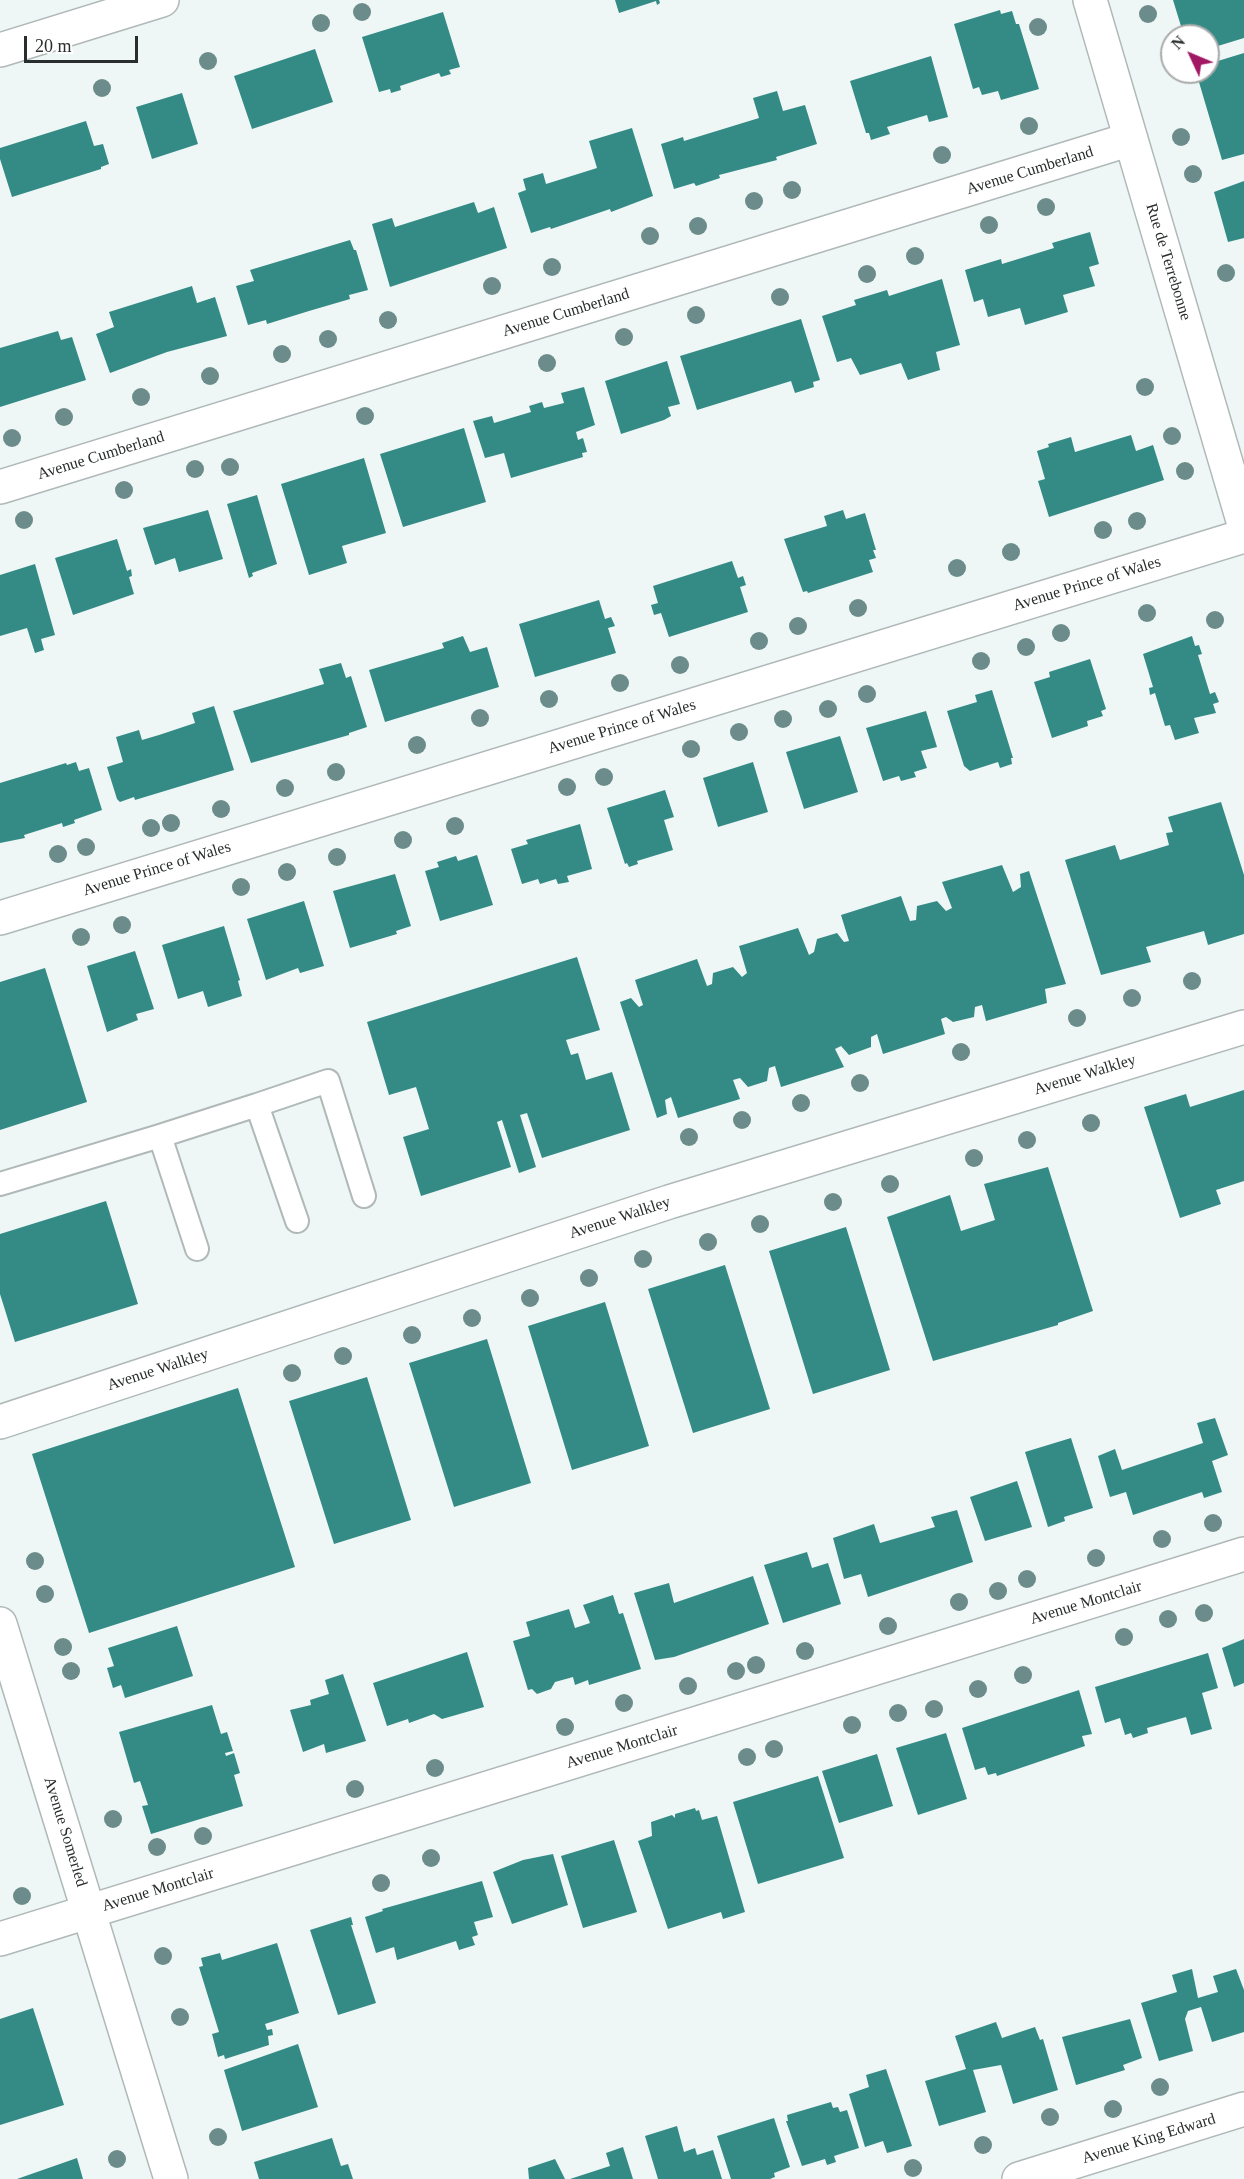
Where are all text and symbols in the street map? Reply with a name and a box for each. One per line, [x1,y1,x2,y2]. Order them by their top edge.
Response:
scale bar [27,24,141,62]
north arrow [1160,24,1220,84]
text: N [1168,32,1188,53]
text: 20 m [35,36,72,56]
street label: Avenue Cumberland [964,143,1096,199]
street label: Rue de Terrebonne [1141,201,1195,323]
street label: Avenue Cumberland [500,285,632,341]
street label: Avenue Cumberland [35,428,167,484]
street label: Avenue Prince of Wales [1011,552,1163,616]
street label: Avenue Prince of Wales [546,695,698,759]
street label: Avenue Prince of Wales [81,837,233,901]
street label: Avenue Walkley [1032,1050,1138,1100]
street label: Avenue Walkley [567,1193,673,1243]
street label: Avenue Walkley [105,1345,211,1395]
street label: Avenue Montclair [1028,1577,1144,1629]
street label: Avenue Montclair [564,1721,680,1773]
street label: Avenue Somerled [39,1775,91,1889]
street label: Avenue Montclair [100,1864,216,1916]
street label: Avenue King Edward [1080,2110,1218,2168]

